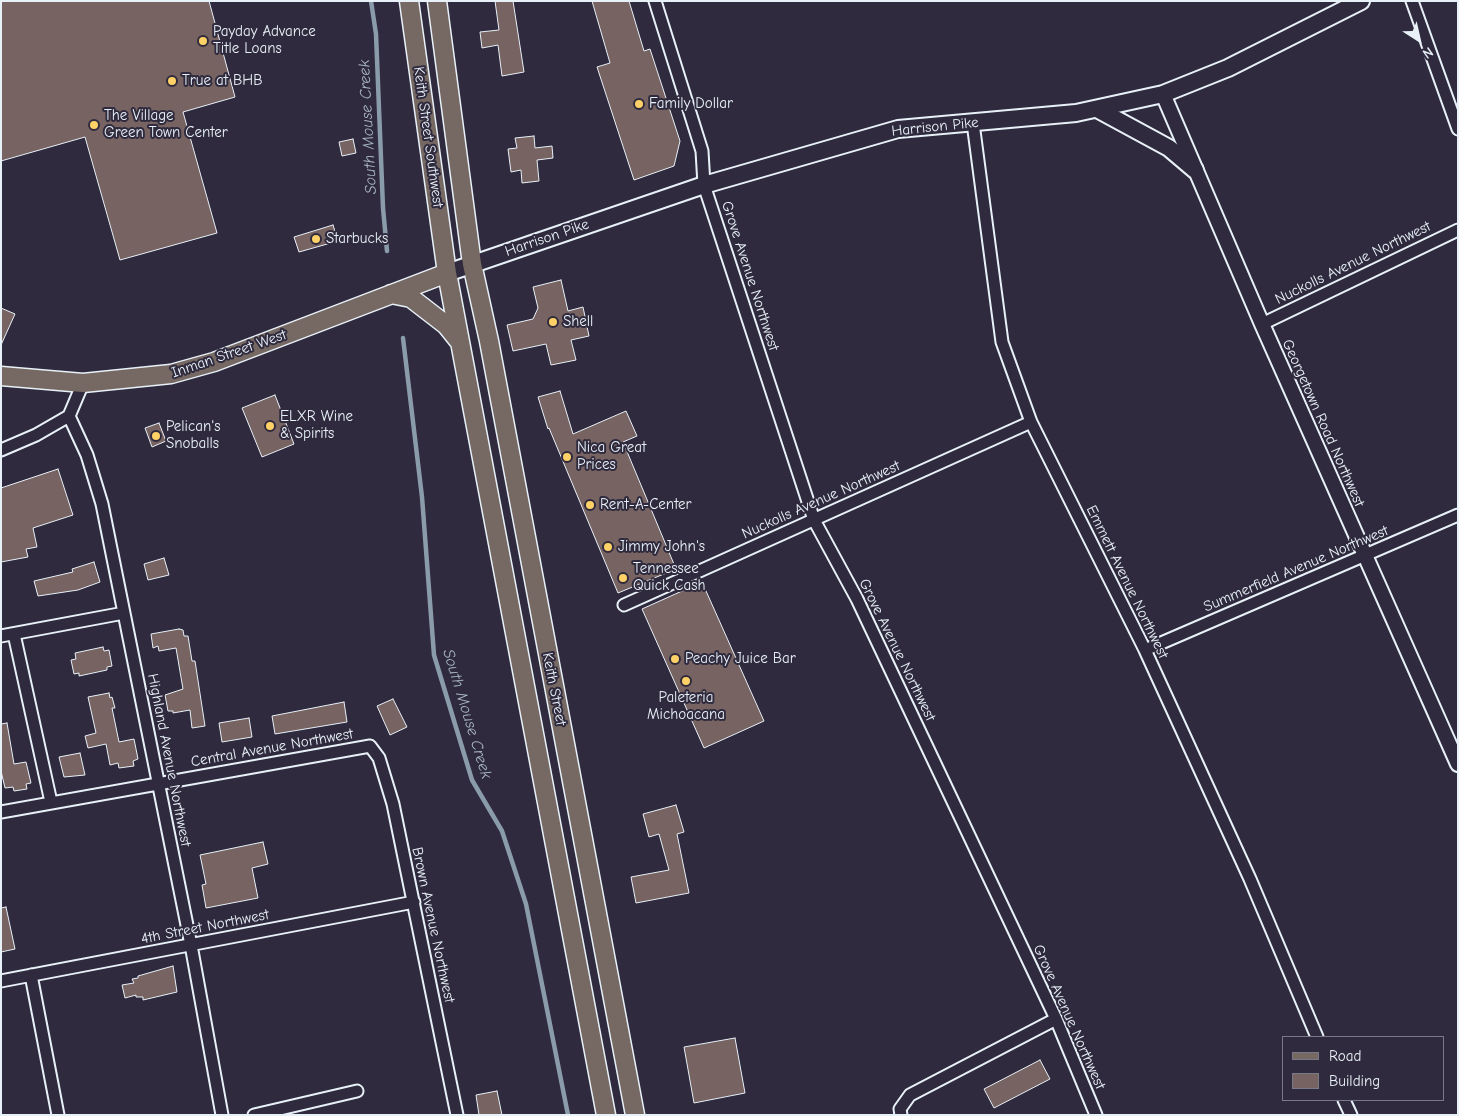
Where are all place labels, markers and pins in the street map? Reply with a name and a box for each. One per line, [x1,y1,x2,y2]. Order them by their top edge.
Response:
place label: Payday Advance Title Loans [213,23,316,58]
marker: Payday Advance Title Loans [197,35,209,47]
place label: True at BHB [182,72,262,90]
marker: True at BHB [166,75,178,87]
place label: Family Dollar [649,95,733,113]
marker: Family Dollar [633,98,645,110]
place label: The Village Green Town Center [104,107,228,142]
marker: The Village Green Town Center [88,119,100,131]
place label: Starbucks [326,230,388,248]
marker: Starbucks [310,233,322,245]
place label: Shell [563,313,593,331]
marker: Shell [547,316,559,328]
place label: ELXR Wine & Spirits [280,408,353,443]
place label: Pelican's Snoballs [166,418,220,453]
marker: ELXR Wine & Spirits [264,420,276,432]
marker: Pelican's Snoballs [150,430,162,442]
place label: Nica Great Prices [577,439,646,474]
marker: Nica Great Prices [561,451,573,463]
place label: Rent-A-Center [600,496,691,514]
marker: Rent-A-Center [584,499,596,511]
place label: Jimmy John's [618,538,705,556]
marker: Jimmy John's [602,541,614,553]
place label: Tennessee Quick Cash [633,560,705,595]
marker: Tennessee Quick Cash [617,572,629,584]
place label: Peachy Juice Bar [685,650,796,668]
marker: Peachy Juice Bar [669,653,681,665]
marker: Paleteria Michoacana [680,675,692,687]
place label: Paleteria Michoacana [647,689,725,724]

